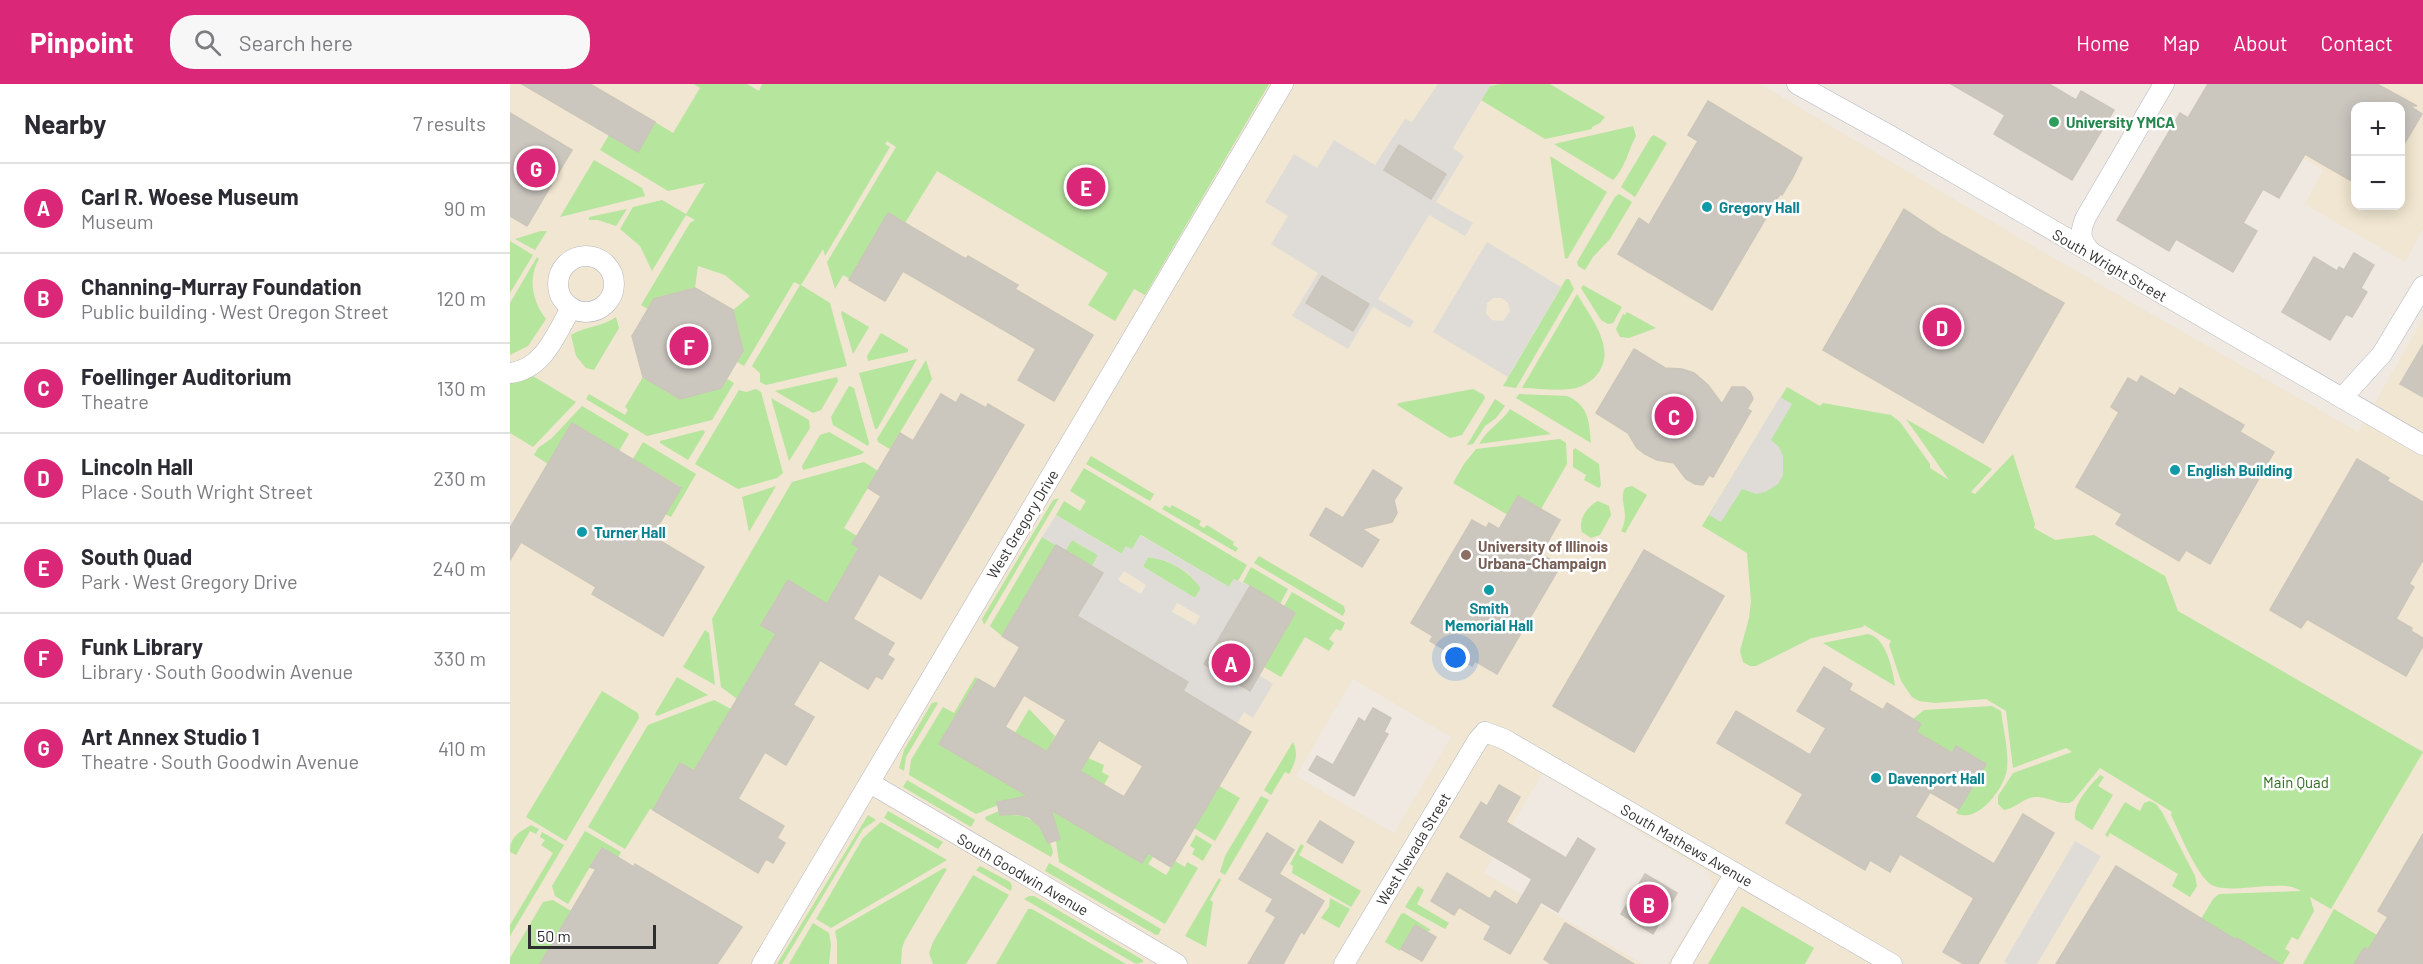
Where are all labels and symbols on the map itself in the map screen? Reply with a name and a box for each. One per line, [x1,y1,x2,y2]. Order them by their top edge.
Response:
place label: University YMCA [2066,113,2175,131]
marker: University YMCA [2047,115,2061,129]
pin: G [516,146,556,190]
pin: E [1066,164,1106,210]
place label: Gregory Hall [1719,198,1800,216]
marker: Gregory Hall [1700,200,1714,214]
street label: South Wright Street [2049,225,2171,305]
pin: D [1922,304,1962,350]
pin: F [670,324,708,368]
pin: C [1654,394,1694,438]
place label: English Building [2187,461,2292,479]
marker: English Building [2168,463,2182,477]
street label: West Gregory Drive [982,466,1062,582]
place label: Turner Hall [594,523,666,541]
marker: Turner Hall [575,525,589,539]
place label: University of Illinois Urbana-Champaign [1478,537,1609,572]
marker: University of Illinois Urbana-Champaign [1459,548,1473,562]
marker: Smith Memorial Hall [1482,583,1496,597]
place label: Smith Memorial Hall [1445,599,1533,634]
pin: A [1212,640,1250,686]
your location [1441,643,1470,672]
place label: Davenport Hall [1888,769,1985,787]
marker: Davenport Hall [1869,771,1883,785]
park label: Main Quad [2263,773,2329,791]
street label: West Nevada Street [1372,789,1454,909]
street label: South Mathews Avenue [1618,800,1756,890]
street label: South Goodwin Avenue [954,829,1092,919]
pin: B [1630,882,1668,926]
scale bar [528,922,656,950]

